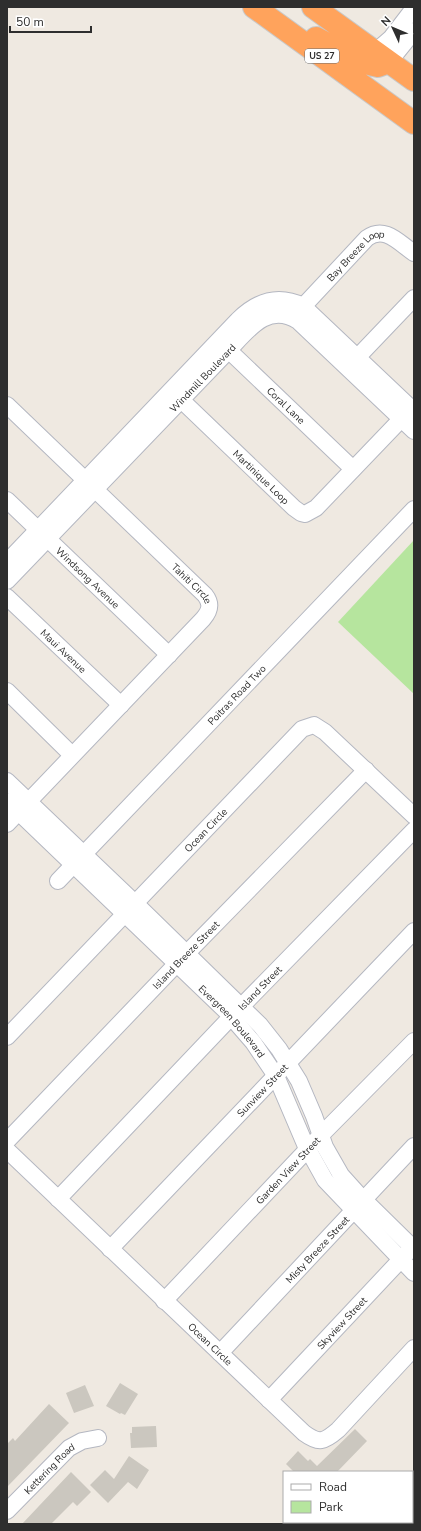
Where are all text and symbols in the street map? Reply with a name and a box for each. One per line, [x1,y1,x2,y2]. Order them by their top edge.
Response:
scale bar [10,8,91,34]
north arrow [373,8,413,48]
text: N [378,13,394,30]
text: 50 m [16,14,44,30]
road number: US 27 [305,49,339,63]
street label: Bay Breeze Loop [324,227,386,285]
street label: Windmill Boulevard [167,341,239,416]
street label: Coral Lane [263,384,308,428]
street label: Martinique Loop [229,447,292,508]
street label: Windsong Avenue [52,544,122,612]
street label: Tahiti Circle [168,560,215,606]
street label: Maui Avenue [37,626,89,677]
street label: Poitras Road Two [205,662,270,729]
street label: Ocean Circle [182,805,231,856]
street label: Island Breeze Street [150,918,223,993]
street label: Island Street [235,963,286,1014]
street label: Evergreen Boulevard [195,982,268,1061]
street label: Sunview Street [234,1061,292,1120]
street label: Garden View Street [253,1134,324,1208]
street label: Misty Breeze Street [283,1213,353,1287]
street label: Skyview Street [314,1294,371,1353]
street label: Ocean Circle [184,1320,235,1369]
street label: Kettering Road [21,1440,77,1498]
legend [283,1471,413,1523]
text: Road [319,1479,347,1495]
text: Park [319,1499,344,1515]

